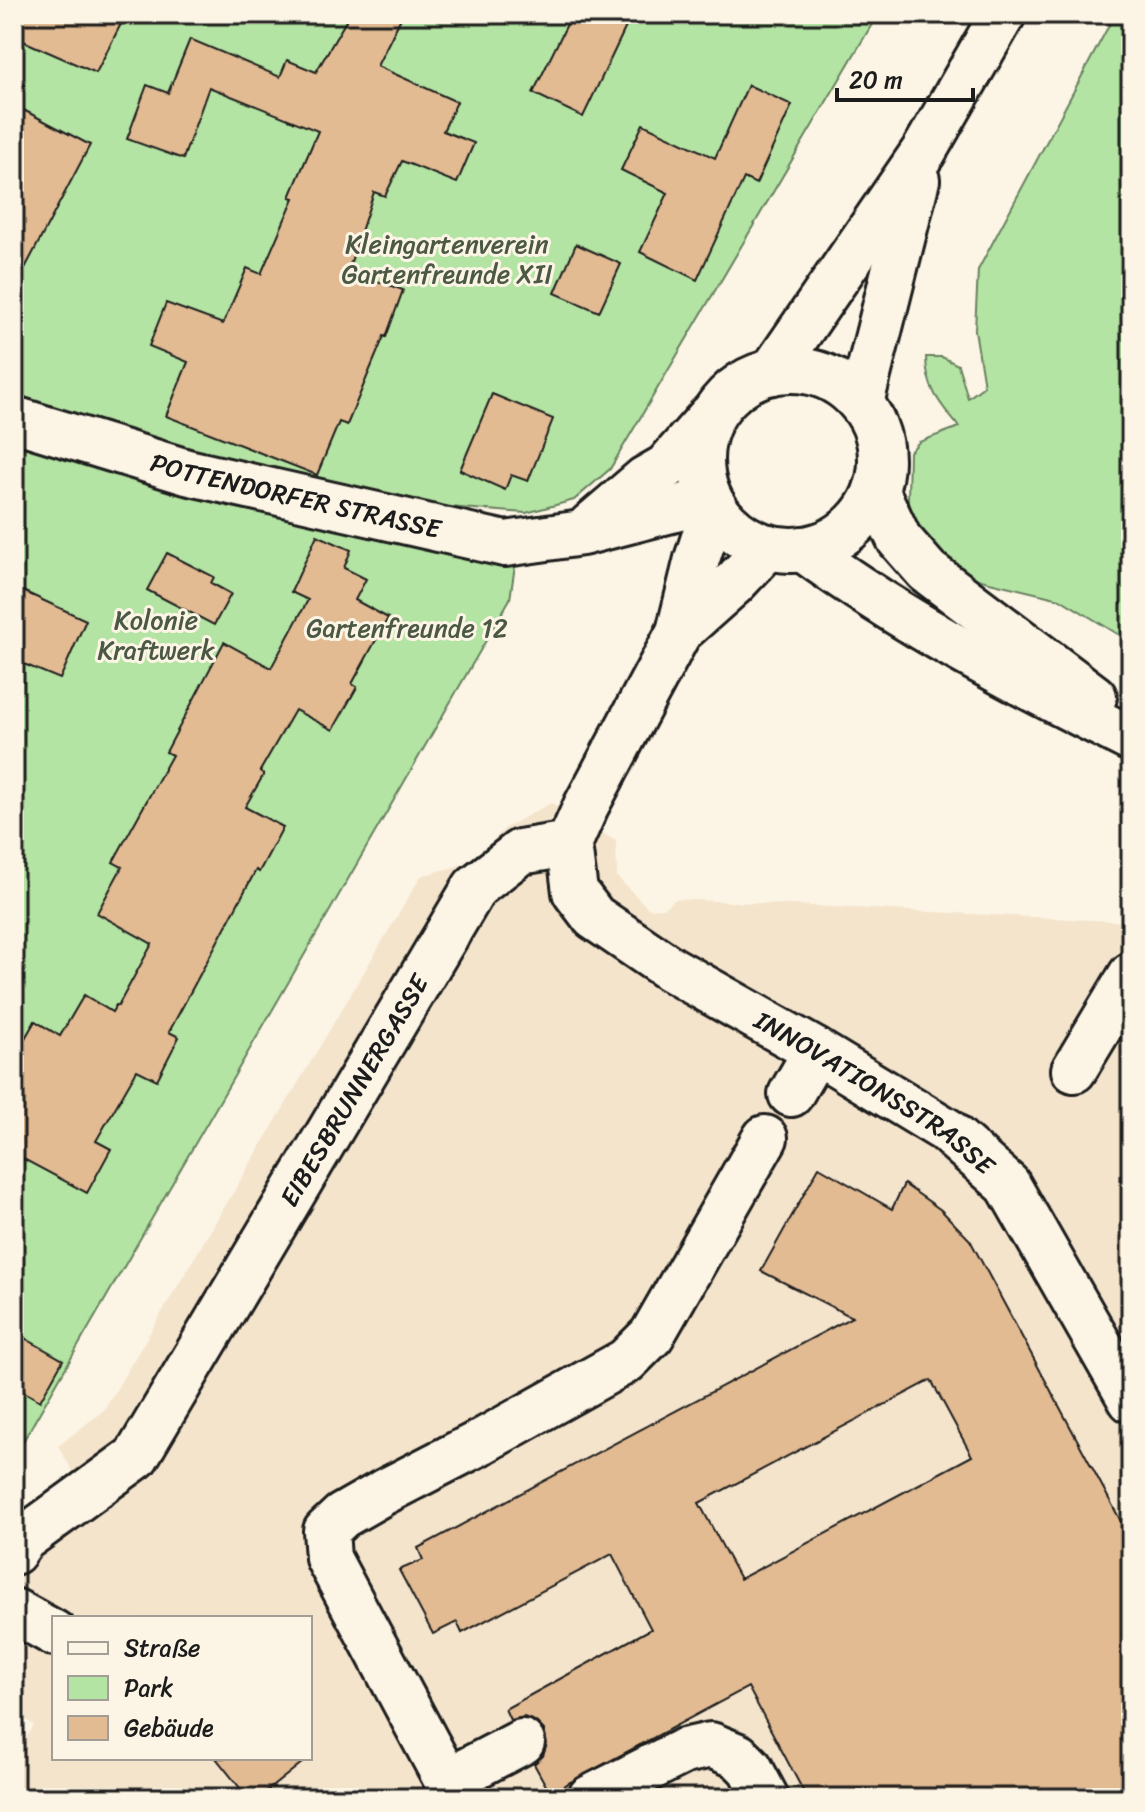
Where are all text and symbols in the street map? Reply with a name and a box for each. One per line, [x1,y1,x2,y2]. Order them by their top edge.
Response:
scale bar [837,52,973,102]
text: 20 m [849,59,903,101]
park label: Kleingartenverein Gartenfreunde XII [342,221,552,297]
street label: POTTENDORFER STRASSE [145,439,447,552]
park label: Kolonie Kraftwerk [97,597,215,673]
park label: Gartenfreunde 12 [306,605,508,651]
street label: EIBESBRUNNERGASSE [267,964,442,1216]
street label: INNOVATIONSSTRASSE [745,997,1007,1188]
legend [52,1616,312,1760]
text: Straße [124,1627,200,1669]
text: Park [124,1667,173,1709]
text: Gebäude [124,1707,214,1749]

